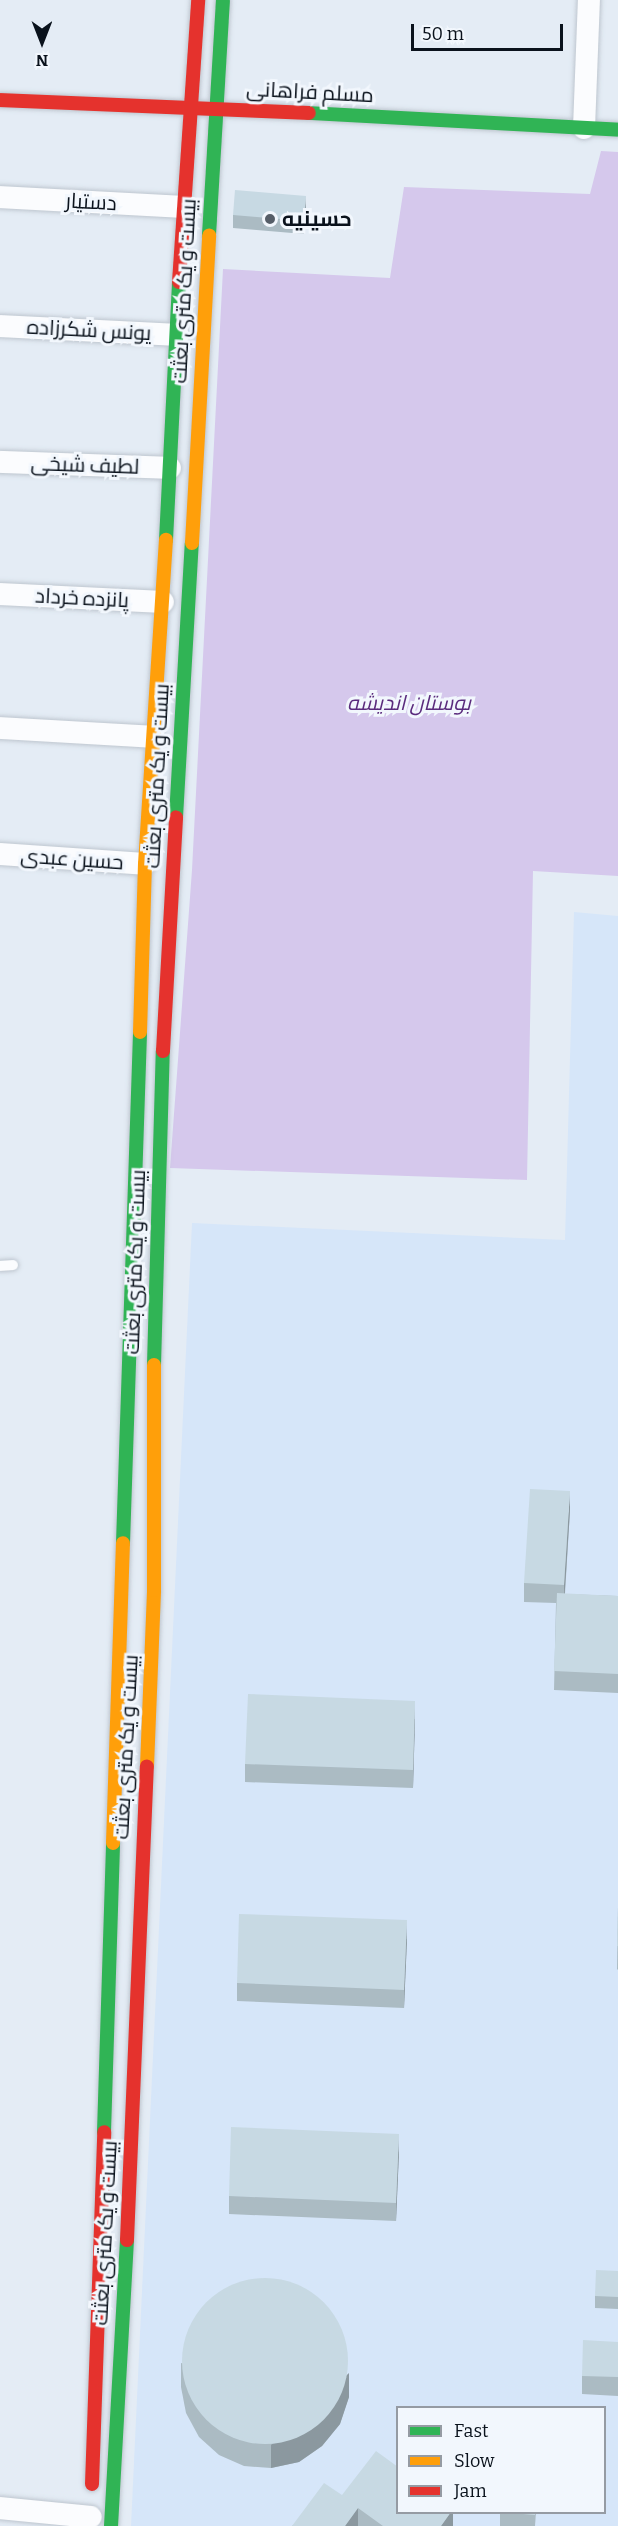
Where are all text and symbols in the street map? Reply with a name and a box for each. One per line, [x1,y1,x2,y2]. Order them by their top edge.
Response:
north arrow [12,12,72,72]
scale bar [414,12,566,50]
text: 50 m [422,23,464,45]
text: N [36,51,48,70]
street label: مسلم فراهانی [246,76,374,108]
street label: دستیار [65,188,117,216]
street label: بیست و یک متری بعثت [167,198,201,384]
place label: حسینیه [282,206,352,232]
marker: حسینیه [263,212,277,226]
street label: یونس شکرزاده [26,314,152,346]
street label: لطیف شیخی [30,451,140,479]
street label: پانزده خرداد [34,583,130,613]
street label: بیست و یک متری بعثت [140,683,174,869]
park label: بوستان اندیشه [347,690,471,716]
street label: حسین عبدی [20,843,124,875]
street label: بیست و یک متری بعثت [119,1169,151,1355]
street label: بیست و یک متری بعثت [109,1654,143,1840]
street label: بیست و یک متری بعثت [88,2140,122,2326]
legend [396,2406,606,2514]
text: Fast [454,2420,489,2442]
text: Slow [454,2450,494,2472]
text: Jam [454,2480,487,2502]

